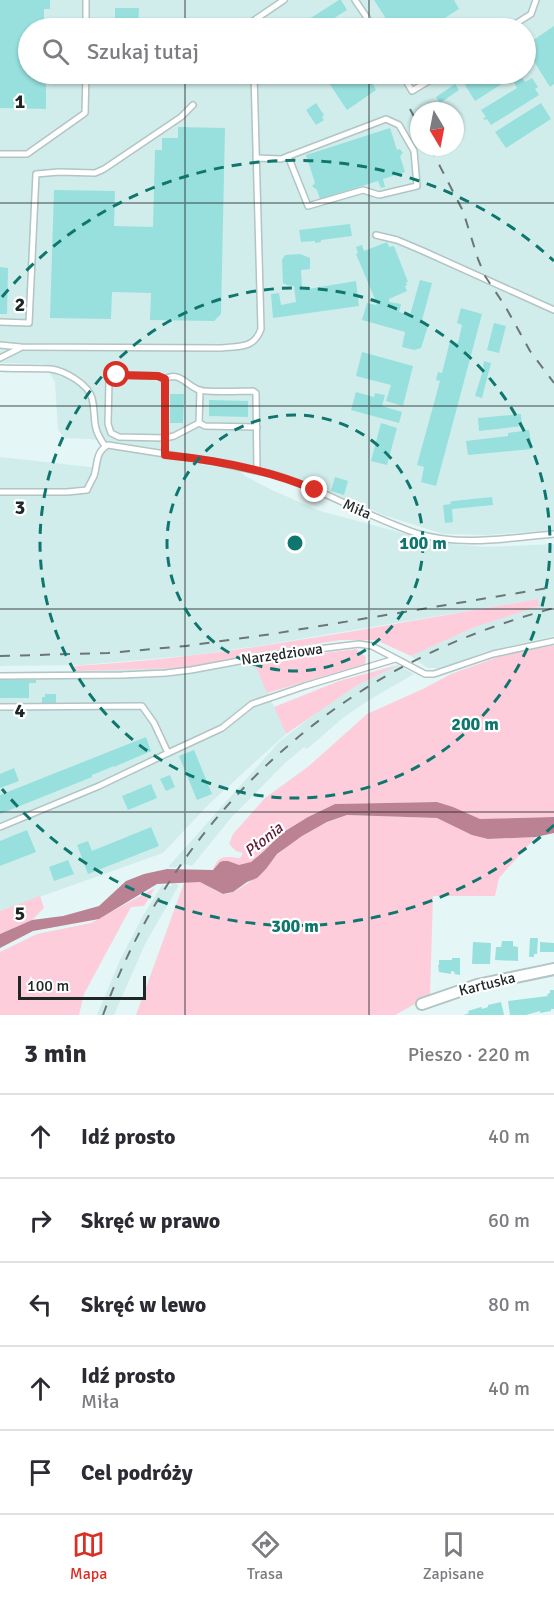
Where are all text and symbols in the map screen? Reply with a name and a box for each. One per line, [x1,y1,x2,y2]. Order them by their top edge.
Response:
search box [18,18,536,84]
icon: search [39,35,72,68]
text: Szukaj tutaj [87,38,199,65]
text: 1 [15,89,26,114]
north arrow [410,102,464,156]
text: 2 [15,292,25,317]
route start [103,361,129,387]
route end [301,476,327,502]
text: 3 [15,495,25,520]
street label: Miła [340,495,374,523]
text: 100 m [399,532,447,554]
centre of rings [285,533,305,553]
street label: Narzędziowa [240,639,324,669]
text: 4 [15,698,26,723]
text: 200 m [451,713,499,735]
water label: Płonia [240,818,288,861]
text: 5 [15,901,25,926]
text: 300 m [271,915,319,937]
street label: Kartuska [457,968,517,1000]
scale bar [18,973,146,1001]
text: 100 m [27,976,69,996]
text: 3 min [24,1038,87,1070]
text: Pieszo · 220 m [408,1042,530,1067]
icon: ahead [24,1120,57,1153]
text: Idź prosto [81,1123,176,1150]
text: 40 m [488,1124,530,1149]
icon: right [24,1204,57,1237]
text: Skręć w prawo [81,1207,220,1234]
text: 60 m [488,1208,530,1233]
icon: left [24,1288,57,1321]
text: Skręć w lewo [81,1291,206,1318]
text: 80 m [488,1292,530,1317]
text: Idź prosto [81,1362,176,1389]
icon: ahead [24,1372,57,1405]
text: 40 m [488,1376,530,1401]
text: Miła [81,1389,119,1414]
icon: arrive [24,1456,57,1489]
text: Cel podróży [81,1459,193,1486]
tab: Mapa [70,1528,107,1584]
tab: Trasa [247,1528,283,1584]
tab: Zapisane [423,1528,484,1584]

